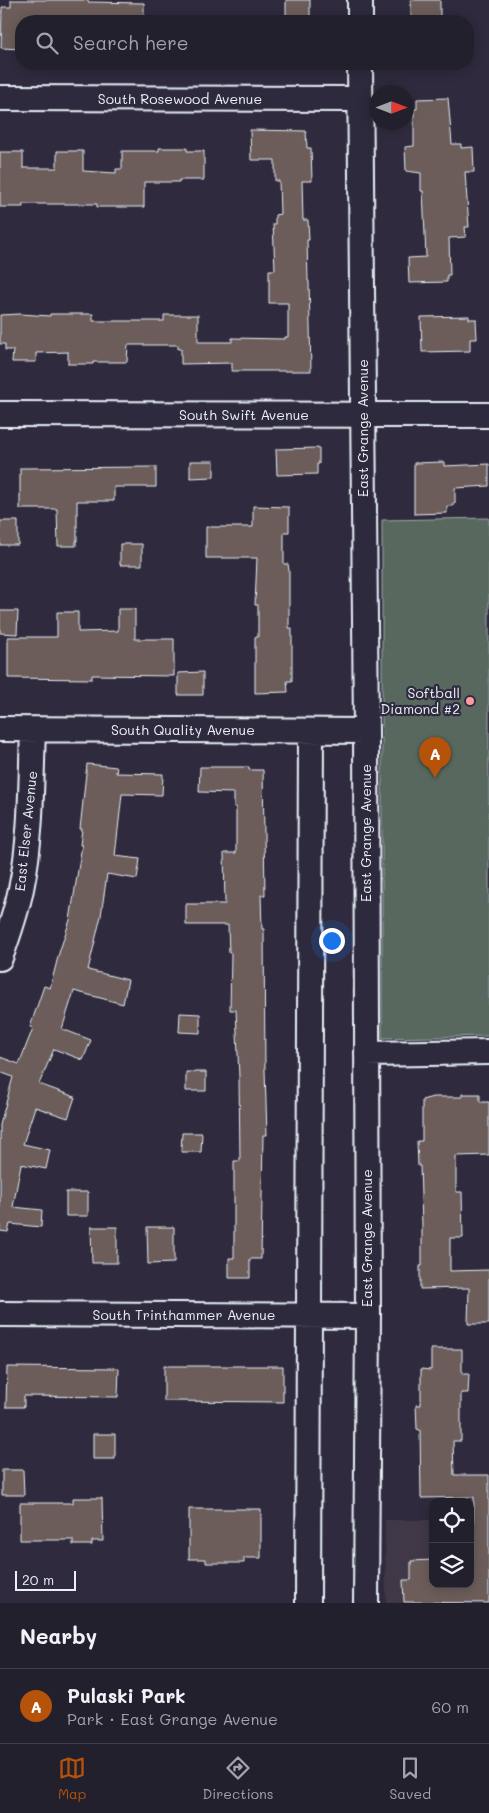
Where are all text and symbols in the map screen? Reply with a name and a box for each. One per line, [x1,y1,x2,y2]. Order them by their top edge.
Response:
search box [15,15,474,70]
icon: search [33,29,61,57]
text: Search here [73,30,189,55]
north arrow [369,85,414,130]
street label: South Rosewood Avenue [98,89,262,108]
street label: East Grange Avenue [353,359,372,497]
street label: South Swift Avenue [179,405,309,424]
place label: Softball Diamond #2 [380,683,460,718]
marker: Softball Diamond #2 [464,695,476,707]
street label: South Quality Avenue [111,720,255,739]
pin: A [419,737,451,778]
street label: East Grange Avenue [356,764,375,902]
street label: East Elser Avenue [10,770,41,892]
your location [319,928,345,954]
street label: East Grange Avenue [357,1169,376,1307]
street label: South Trinthammer Avenue [93,1305,275,1324]
map controls [429,1498,474,1588]
button: locate [429,1498,474,1543]
button: layers [429,1543,474,1588]
scale bar [15,1568,76,1591]
text: 20 m [22,1570,54,1589]
text: Nearby [20,1622,97,1649]
text: Pulaski Park [67,1683,186,1708]
text: A [30,1696,42,1717]
text: 60 m [432,1696,469,1717]
text: Park · East Grange Avenue [67,1708,278,1729]
tab: Map [58,1754,86,1803]
tab: Directions [202,1754,274,1803]
tab: Saved [389,1754,431,1803]

